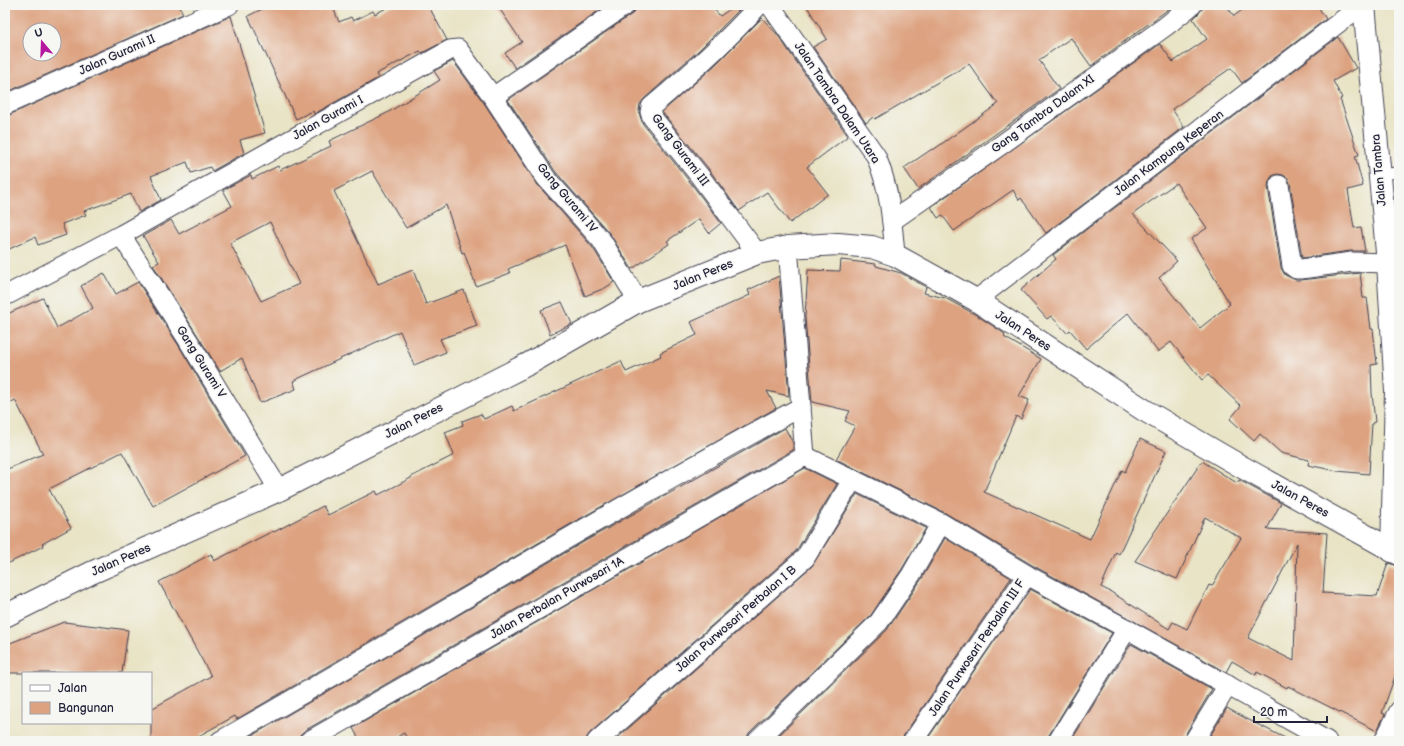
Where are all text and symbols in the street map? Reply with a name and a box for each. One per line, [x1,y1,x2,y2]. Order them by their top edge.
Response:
north arrow [22,22,62,62]
text: U [33,26,45,40]
street label: Jalan Gurami II [76,31,158,79]
street label: Jalan Tambra Dalam Utara [791,39,883,167]
street label: Gang Tambra Dalam XI [989,71,1098,156]
street label: Jalan Gurami I [290,92,366,144]
street label: Jalan Kampung Keperan [1111,107,1227,199]
street label: Gang Gurami III [648,111,712,189]
street label: Jalan Tambra [1368,133,1390,207]
street label: Gang Gurami IV [533,160,601,236]
street label: Jalan Peres [671,256,735,294]
street label: Jalan Peres [992,307,1054,355]
street label: Gang Gurami V [173,323,229,401]
street label: Jalan Peres [382,400,446,442]
street label: Jalan Peres [1269,477,1331,521]
street label: Jalan Peres [89,540,153,580]
street label: Jalan Perbalan Purwosari 1A [487,553,627,643]
street label: Jalan Purwosari Perbalan I B [672,562,800,676]
street label: Jalan Purwosari Perbalan III F [926,576,1029,719]
legend [22,672,152,724]
text: Jalan [58,681,87,696]
scale bar [1254,698,1327,724]
text: Bangunan [58,701,114,716]
text: 20 m [1260,705,1287,720]

